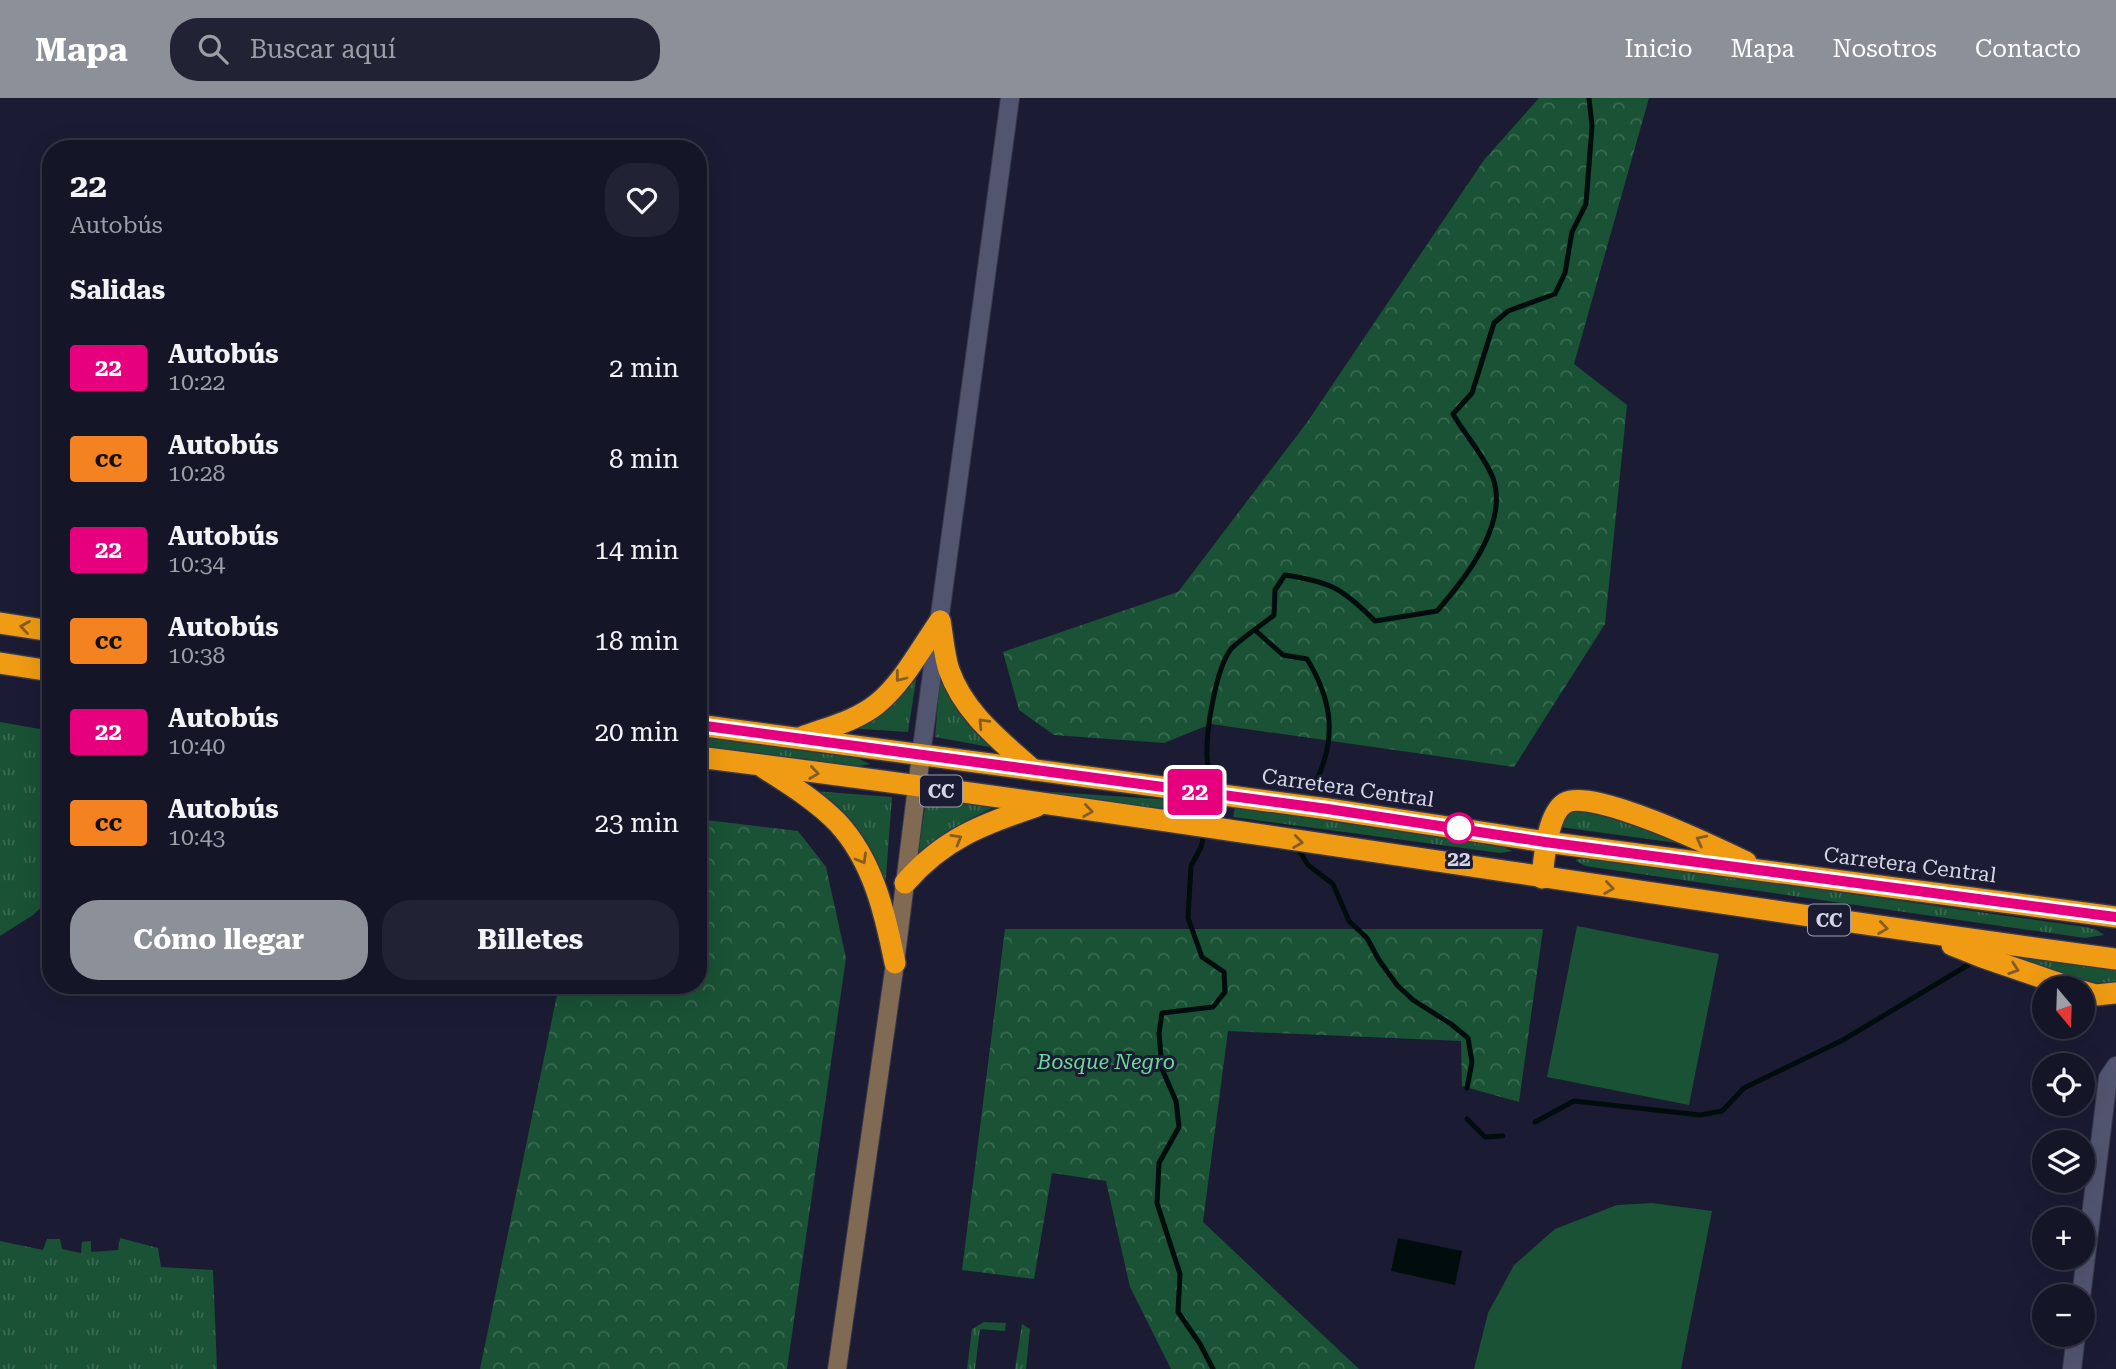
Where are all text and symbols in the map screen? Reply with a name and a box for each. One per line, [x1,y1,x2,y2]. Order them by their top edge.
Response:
search box [170,18,660,81]
text: Mapa [35,30,128,69]
icon: search [194,30,232,68]
text: Buscar aquí [250,34,396,64]
text: Inicio [1624,35,1692,63]
text: Mapa [1730,35,1795,63]
text: Nosotros [1833,35,1937,63]
text: Contacto [1975,35,2081,63]
button: heart [605,163,679,237]
text: 22 [70,166,107,205]
text: Autobús [70,212,163,239]
text: Salidas [70,275,165,305]
text: Autobús [168,339,279,369]
text: 2 min [609,353,679,383]
text: 22 [95,354,122,382]
text: 10:22 [168,369,225,396]
text: Autobús [168,430,279,460]
text: 8 min [609,444,679,474]
text: cc [95,445,122,473]
text: 10:28 [168,460,225,487]
text: Autobús [168,521,279,551]
text: 14 min [595,535,679,565]
text: 22 [95,536,122,564]
text: 10:34 [168,551,225,578]
text: Autobús [168,612,279,642]
one-way arrow [19,620,31,635]
text: 18 min [595,626,679,656]
text: cc [95,627,122,655]
text: 10:38 [168,642,225,669]
one-way arrow [896,669,909,681]
text: Autobús [168,703,279,733]
text: 20 min [595,717,679,747]
text: 22 [95,718,122,746]
one-way arrow [979,719,991,732]
text: 10:40 [168,733,225,760]
street label: Carretera Central [1260,764,1436,812]
one-way arrow [809,765,820,780]
line badge: 22 [1164,769,1226,815]
road number: CC [920,776,962,806]
text: 22 [1182,778,1208,806]
text: Autobús [168,794,279,824]
one-way arrow [1082,803,1094,818]
text: 23 min [595,808,679,838]
text: cc [95,809,122,837]
marker: 22 [1444,813,1474,843]
text: 10:43 [168,824,225,851]
one-way arrow [949,834,962,847]
one-way arrow [1292,834,1304,849]
one-way arrow [1696,834,1708,848]
street label: Carretera Central [1822,843,1998,888]
place label: 22 [1447,847,1471,871]
one-way arrow [854,852,867,864]
one-way arrow [1603,880,1615,895]
button: Cómo llegar [70,900,368,980]
button: Billetes [382,900,679,980]
road number: CC [1808,904,1850,936]
one-way arrow [1877,920,1889,935]
one-way arrow [2008,961,2020,975]
north arrow [2032,976,2095,1040]
map controls [2032,976,2095,1347]
park label: Bosque Negro [1036,1050,1175,1074]
button: locate [2032,1053,2095,1116]
button: layers [2032,1130,2095,1193]
button: + [2032,1207,2095,1270]
button: − [2032,1284,2095,1347]

